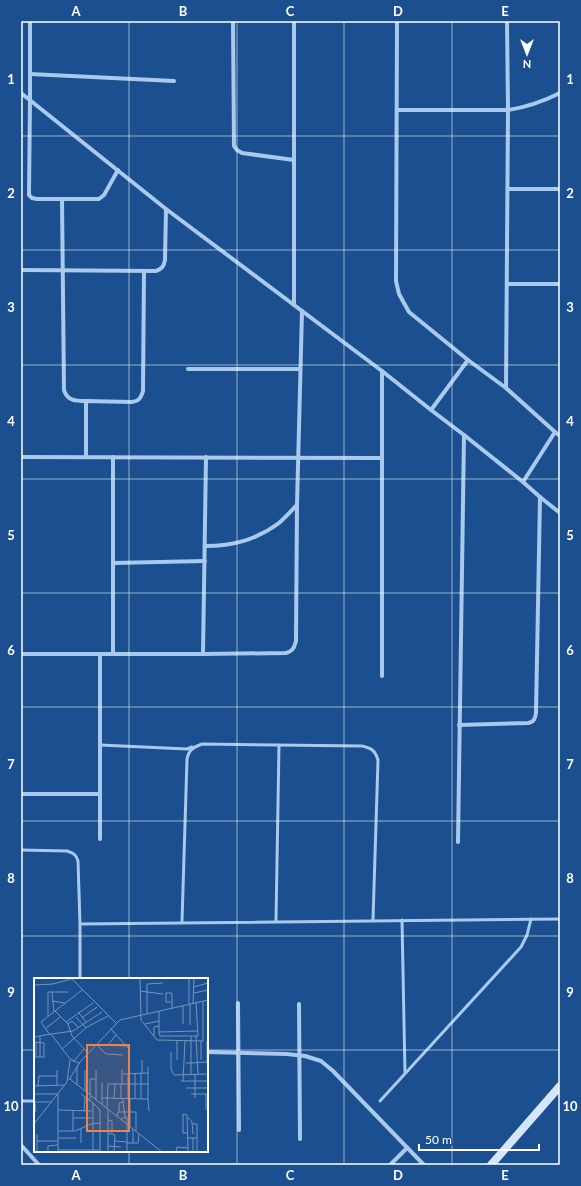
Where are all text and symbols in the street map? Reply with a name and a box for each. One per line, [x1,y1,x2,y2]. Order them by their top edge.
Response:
text: A [70,3,81,19]
text: B [179,3,188,19]
text: C [286,3,295,19]
text: D [393,3,403,19]
text: E [501,3,509,19]
north arrow [507,34,547,74]
text: N [523,58,531,71]
text: 1 [7,71,15,87]
text: 1 [566,71,574,87]
text: 2 [7,185,15,201]
text: 2 [566,185,574,201]
text: 3 [7,299,15,315]
text: 3 [566,299,574,315]
text: 4 [7,413,15,429]
text: 4 [566,413,574,429]
text: 5 [7,527,15,543]
text: 5 [566,527,574,543]
text: 6 [7,642,15,658]
text: 6 [566,642,574,658]
text: 7 [7,756,15,772]
text: 7 [566,756,574,772]
text: 8 [7,870,15,886]
text: 8 [566,870,574,886]
inset map [34,978,208,1152]
text: 9 [7,984,15,1000]
text: 9 [566,984,574,1000]
text: 10 [3,1098,19,1114]
text: 10 [562,1098,578,1114]
scale bar [419,1126,539,1152]
text: 50 m [425,1132,452,1147]
text: A [70,1167,81,1183]
text: B [179,1167,188,1183]
text: C [286,1167,295,1183]
text: D [393,1167,403,1183]
text: E [501,1167,509,1183]

